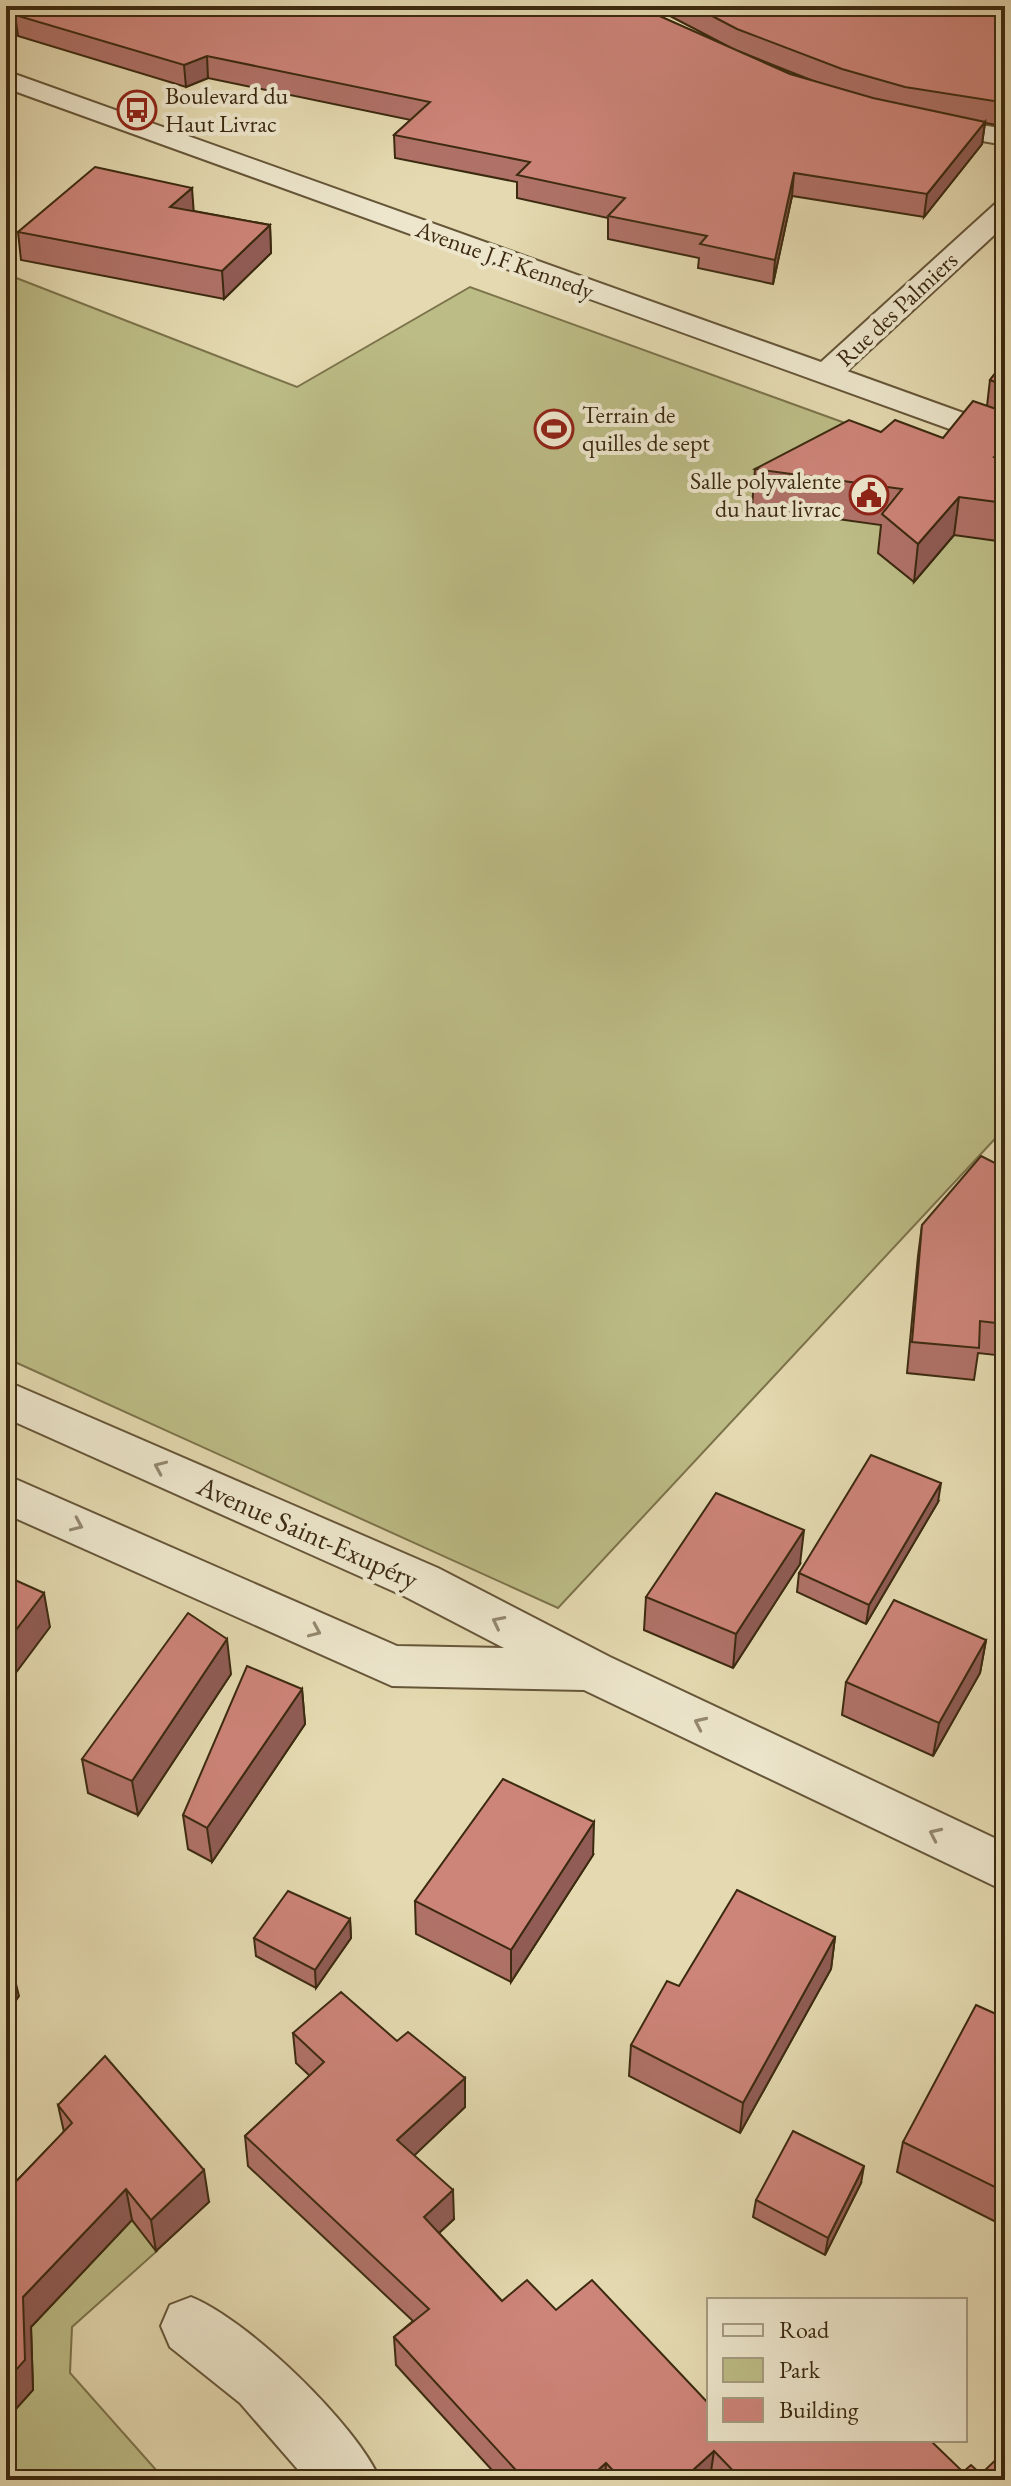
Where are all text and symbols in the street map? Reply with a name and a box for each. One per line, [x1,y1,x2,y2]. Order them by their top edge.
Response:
place label: Boulevard du Haut Livrac [165,80,289,139]
bus stop icon: Boulevard du Haut Livrac [116,89,158,131]
street label: Avenue J.F Kennedy [411,213,599,306]
street label: Rue des Palmiers [829,244,964,373]
place label: Terrain de quilles de sept [582,399,710,458]
sports icon: Terrain de quilles de sept [533,408,575,450]
place label: Salle polyvalente du haut livrac [690,465,841,524]
public building icon: Salle polyvalente du haut livrac [848,474,890,516]
one-way arrow [154,1460,168,1476]
street label: Avenue Saint-Exupéry [191,1467,425,1597]
one-way arrow [69,1515,83,1531]
one-way arrow [491,1617,506,1632]
one-way arrow [306,1621,321,1637]
one-way arrow [693,1717,708,1733]
one-way arrow [928,1828,943,1844]
legend [707,2298,967,2442]
text: Road [779,2314,830,2345]
text: Park [779,2354,821,2385]
text: Building [779,2394,859,2425]

